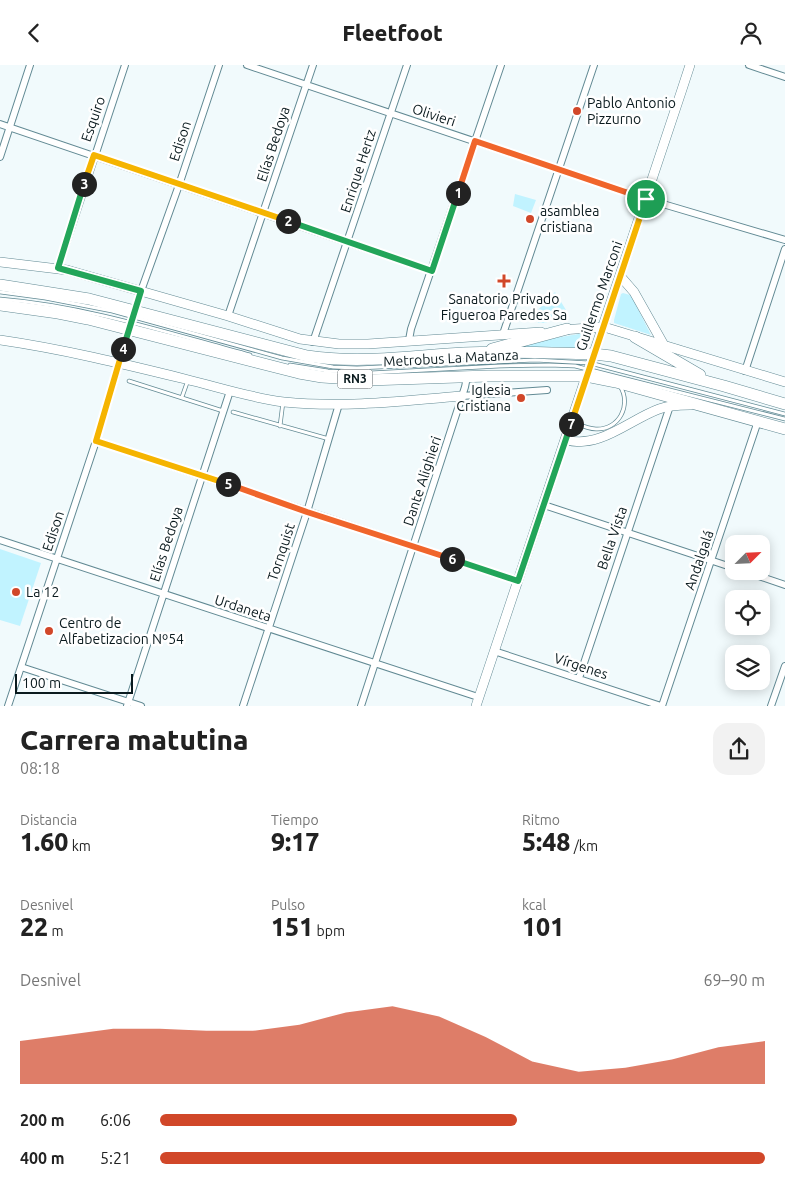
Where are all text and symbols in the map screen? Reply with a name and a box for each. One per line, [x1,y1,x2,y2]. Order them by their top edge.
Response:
icon: back [20,19,48,47]
icon: person [737,19,765,47]
text: Fleetfoot [342,20,443,45]
street label: Esquiro [78,94,108,144]
place label: Pablo Antonio Pizzurno [587,95,676,127]
street label: Olivieri [410,101,458,129]
street label: Elías Bedoya [253,104,293,184]
marker: Pablo Antonio Pizzurno [571,105,583,117]
street label: Edison [166,119,194,163]
street label: Enrique Hertz [337,127,379,215]
pin: 3 [72,171,96,197]
text: 3 [81,176,88,192]
pin [625,178,667,220]
pin: 1 [446,181,470,205]
text: 1 [455,185,462,201]
icon: arrive [632,185,660,213]
place label: asamblea cristiana [540,203,599,235]
pin: 2 [276,209,300,233]
text: 2 [285,213,292,229]
marker: asamblea cristiana [524,213,536,225]
street label: Guillermo Marconi [573,239,625,353]
marker: Sanatorio Privado Figueroa Paredes Sa [497,274,511,288]
place label: Sanatorio Privado Figueroa Paredes Sa [441,291,567,323]
pin: 4 [110,337,136,361]
text: 4 [120,341,127,357]
street label: Metrobus La Matanza [383,346,519,370]
road number: RN3 [338,369,372,389]
place label: Iglesia Cristiana [456,382,511,414]
marker: Iglesia Cristiana [515,392,527,404]
pin: 7 [558,411,584,437]
text: 7 [568,416,575,432]
street label: Dante Alighieri [400,434,444,528]
pin: 5 [216,471,240,497]
text: 5 [225,476,232,492]
street label: Elías Bedoya [146,504,186,584]
street label: Bella Vista [594,504,630,572]
street label: Edison [39,509,67,553]
street label: Tornquist [264,521,298,583]
street label: Andalgalá [681,528,717,592]
north arrow [725,535,770,580]
map controls [725,535,770,690]
pin: 6 [440,547,464,571]
text: 6 [449,551,456,567]
place label: La 12 [26,584,59,600]
marker: La 12 [10,586,22,598]
button: locate [725,590,770,635]
street label: Urdaneta [213,591,273,625]
place label: Centro de Alfabetizacion Nº54 [59,615,184,647]
marker: Centro de Alfabetizacion Nº54 [43,625,55,637]
button: layers [725,645,770,690]
street label: Vírgenes [552,650,610,682]
scale bar [15,671,132,694]
text: 100 m [22,675,61,691]
button: share [713,723,765,775]
text: Carrera matutina [20,724,248,755]
text: 08:18 [20,759,60,777]
text: Distancia [20,812,77,828]
text: Tiempo [271,812,319,828]
text: Ritmo [522,812,560,828]
text: 1.60 [20,828,68,856]
text: 9:17 [271,828,319,856]
text: 5:48 [522,828,570,856]
text: km [68,838,91,854]
text: /km [570,838,598,854]
text: Desnivel [20,897,73,913]
text: Pulso [271,897,305,913]
text: kcal [522,897,546,913]
text: 22 [20,913,48,941]
text: 151 [271,913,313,941]
text: 101 [522,913,564,941]
text: m [48,923,64,939]
text: bpm [313,923,345,939]
text: Desnivel [20,971,81,989]
text: 69–90 m [703,971,765,989]
text: 200 m [20,1111,65,1129]
text: 6:06 [100,1111,131,1129]
text: 400 m [20,1149,65,1167]
text: 5:21 [100,1149,131,1167]

